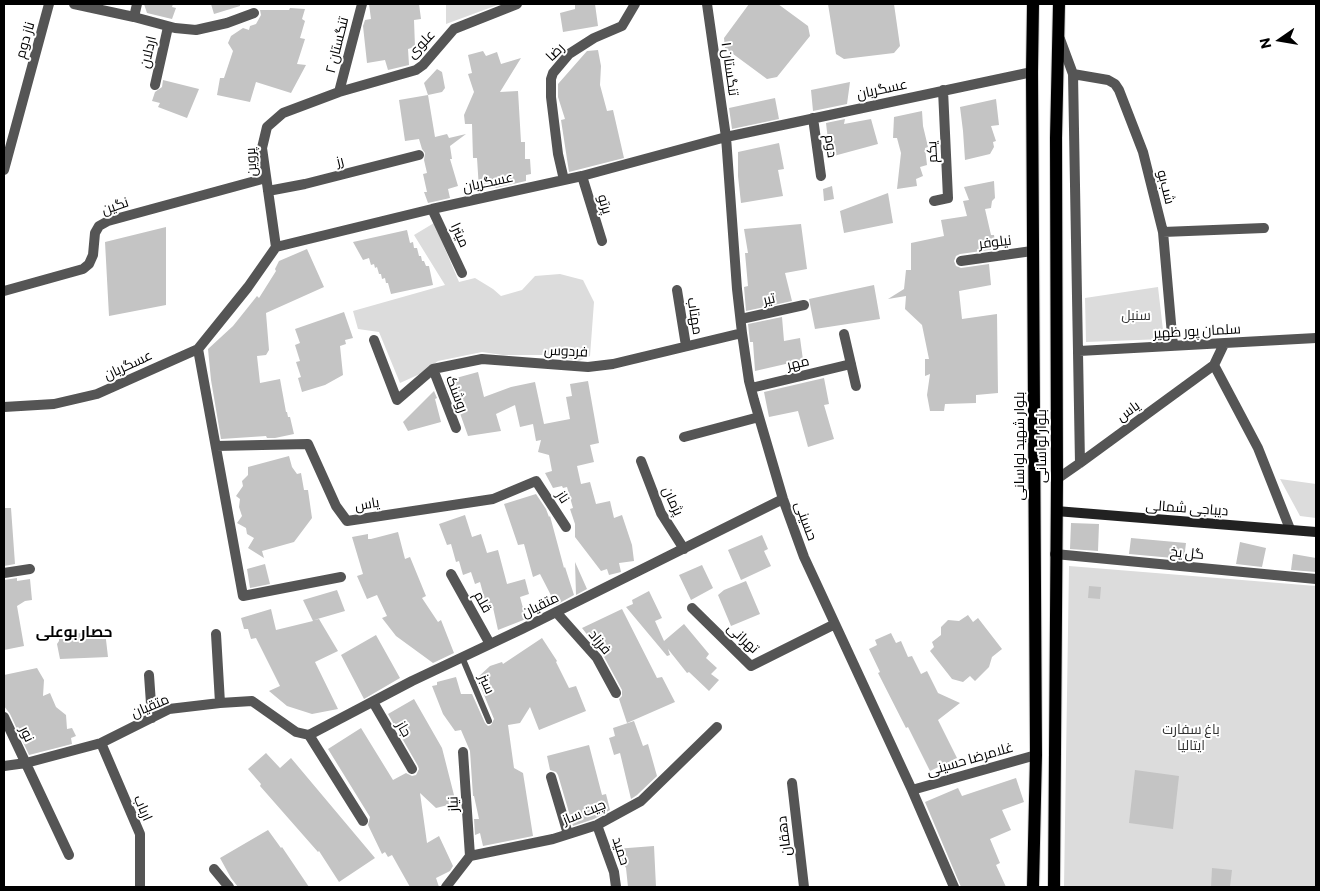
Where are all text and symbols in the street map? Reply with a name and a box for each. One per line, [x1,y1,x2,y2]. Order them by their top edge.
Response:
street label: تنگستان ۲ [322,15,352,75]
north arrow [1255,15,1305,65]
street label: ناز دوم [12,20,38,60]
street label: علوی [403,26,439,62]
street label: اردلان [136,34,160,70]
text: N [1255,36,1274,51]
street label: رضا [542,39,568,65]
street label: تنگستان ۱ [718,41,742,97]
street label: عسگریان [855,75,909,103]
street label: دوم [821,133,841,159]
street label: یکم [923,140,941,164]
street label: پروین [242,147,260,177]
street label: رز [334,152,346,170]
street label: عسگریان [461,168,515,196]
street label: شب‌بو [1154,168,1178,206]
street label: پرتو [594,192,616,216]
street label: نگین [99,194,131,218]
street label: میترا [447,220,473,250]
street label: نیلوفر [978,232,1012,252]
street label: تیر [761,289,777,309]
street label: مهتاب [684,296,706,336]
park label: سنبل [1121,307,1151,323]
street label: سلمان پور ظهیر [1153,320,1241,342]
street label: فردوس [544,341,588,361]
street label: عسگریان [101,346,155,384]
street label: مهر [785,352,811,374]
street label: روشنک [442,373,472,415]
street label: بلوار شهید لواسانی [1011,392,1027,500]
street label: یاس [1113,397,1143,425]
street label: بلوار لواسانی [1033,409,1049,483]
street label: پژمان [659,484,687,518]
street label: ناز [553,488,573,506]
street label: یاس [353,494,381,514]
street label: دیباجی شمالی [1145,497,1229,519]
street label: حسینی [791,499,821,543]
street label: گل یخ [1169,543,1205,563]
street label: قلم [470,588,496,616]
street label: متقیان [519,589,561,621]
street label: تهرانی [724,619,762,657]
district label: حصار بوعلی [36,623,112,641]
street label: فرزاد [585,626,615,658]
street label: سبز [475,672,499,696]
street label: متقیان [128,691,172,721]
street label: جاز [393,718,415,740]
park label: باغ سفارت ایتالیا [1162,721,1220,754]
street label: نور [16,723,38,745]
street label: غلامرضا حسینی [925,739,1015,779]
street label: ارباب [130,793,156,823]
street label: نیاز [444,796,462,812]
street label: چیت ساز [560,796,608,828]
street label: دهقان [773,815,795,857]
street label: حمید [609,835,633,867]

